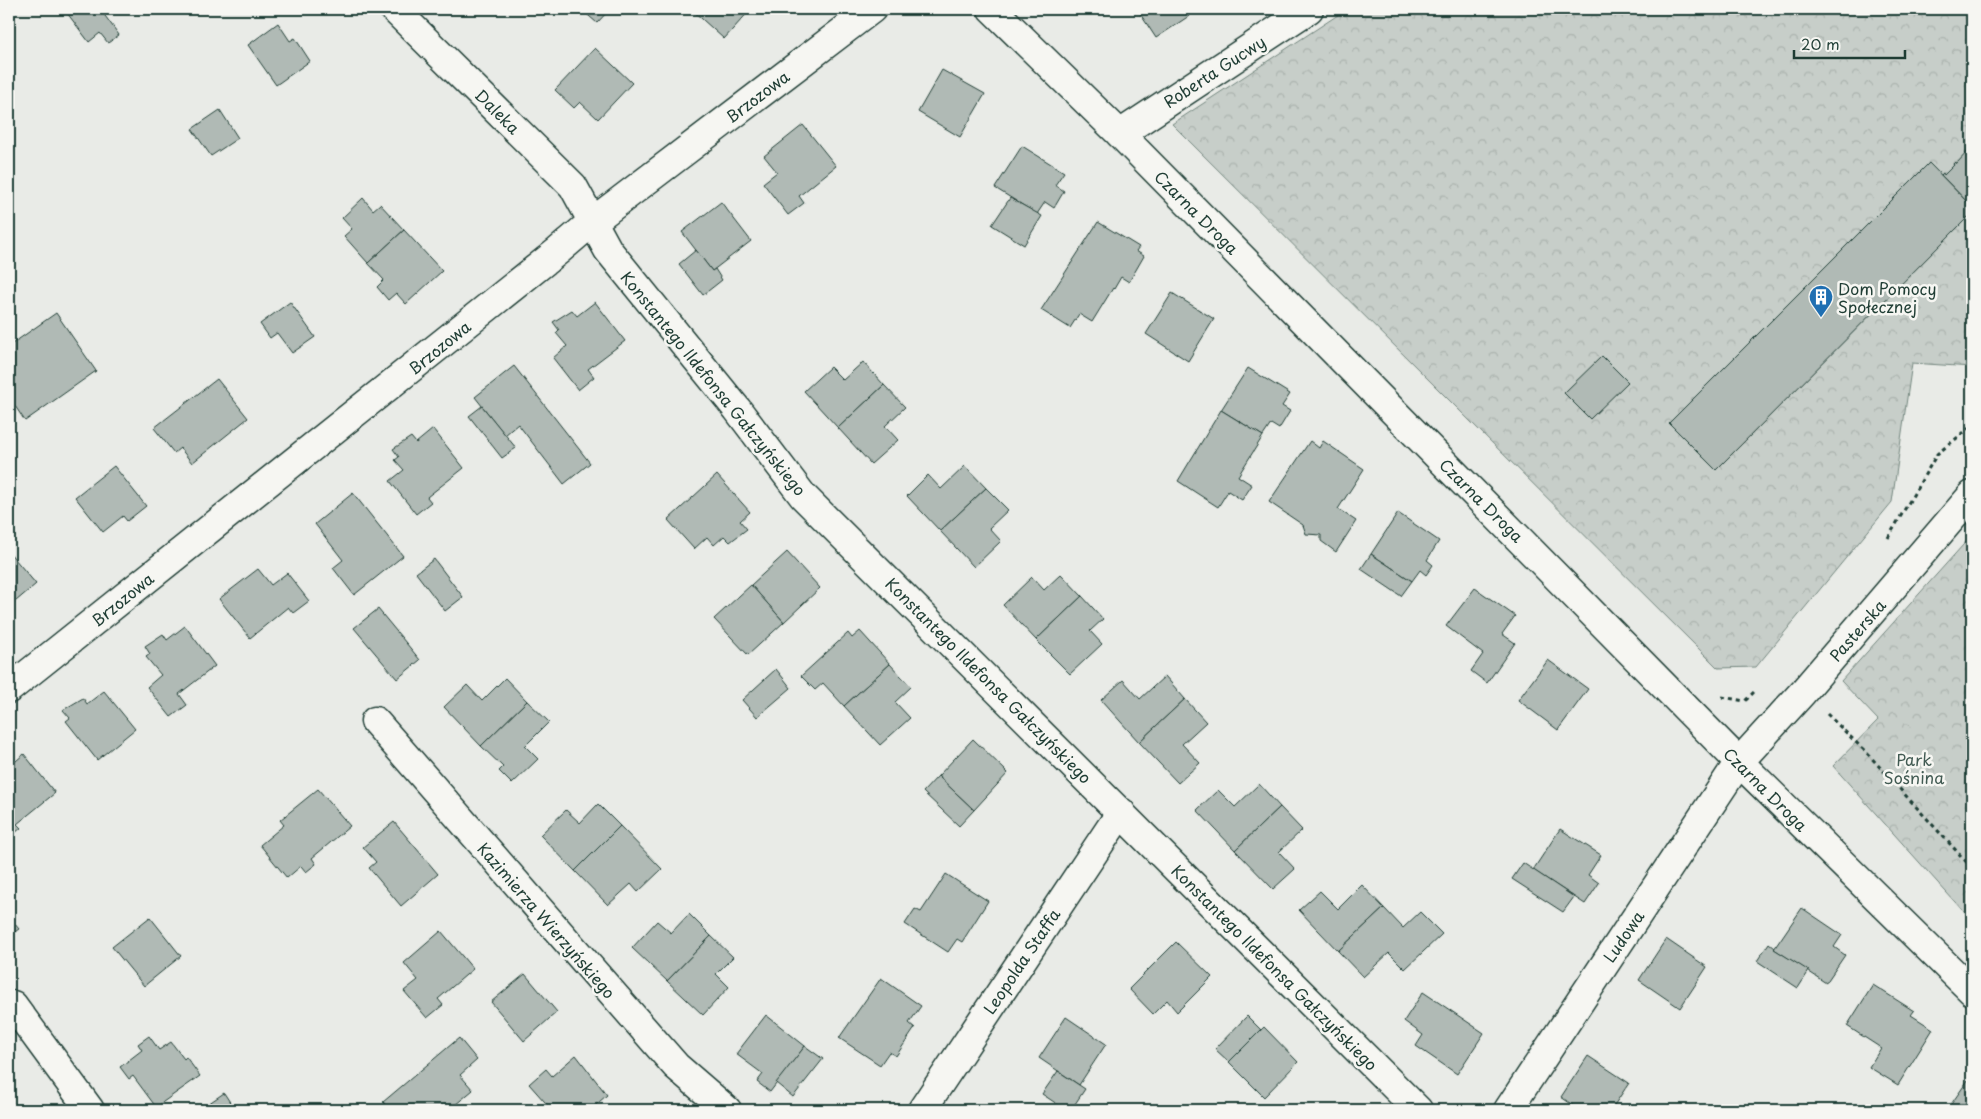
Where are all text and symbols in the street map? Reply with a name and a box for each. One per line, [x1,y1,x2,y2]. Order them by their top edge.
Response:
scale bar [1794,28,1905,60]
street label: Roberta Gucwy [1158,29,1270,113]
text: 20 m [1801,32,1840,55]
street label: Brzozowa [720,64,794,128]
street label: Daleka [470,83,526,139]
street label: Czarna Droga [1150,165,1244,259]
street label: Konstantego Ildefonsa Gałczyńskiego [616,266,812,500]
place label: Dom Pomocy Społecznej [1838,276,1937,318]
building icon: Dom Pomocy Społecznej [1808,284,1834,318]
street label: Brzozowa [403,314,475,380]
street label: Czarna Droga [1435,453,1529,547]
street label: Brzozowa [86,566,158,632]
street label: Konstantego Ildefonsa Gałczyńskiego [880,571,1098,789]
street label: Pasterska [1823,594,1891,666]
street label: Czarna Droga [1719,742,1813,836]
park label: Park Sośnina [1884,747,1944,789]
street label: Kazimierza Wierzyńskiego [472,837,622,1003]
street label: Konstantego Ildefonsa Gałczyńskiego [1166,858,1384,1076]
street label: Leopolda Staffa [977,903,1065,1019]
street label: Ludowa [1597,905,1649,967]

